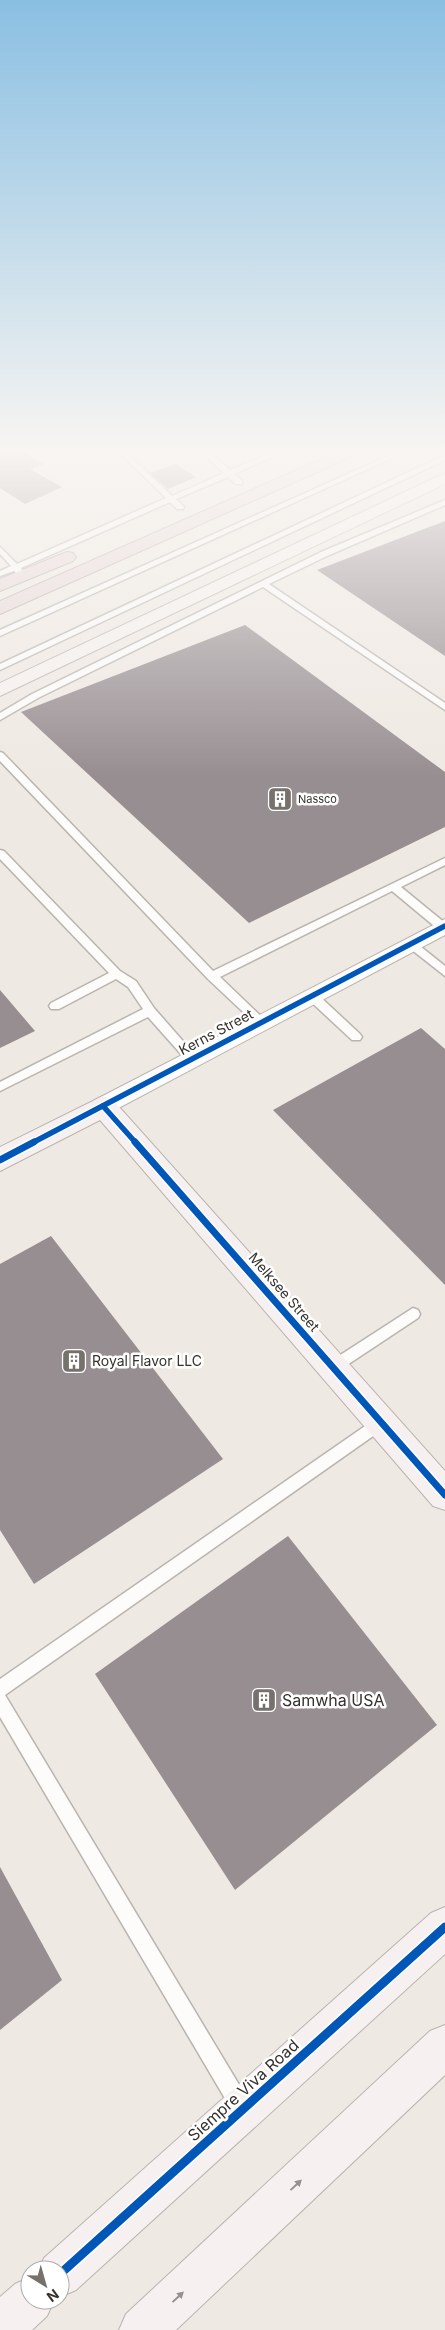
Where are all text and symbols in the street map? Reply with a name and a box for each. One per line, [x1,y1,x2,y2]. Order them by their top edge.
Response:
building icon: Nassco [267,786,293,812]
place label: Nassco [298,792,337,806]
street label: Kerns Street [176,1005,256,1058]
street label: Melksee Street [245,1249,324,1335]
building icon: Royal Flavor LLC [61,1348,87,1374]
place label: Royal Flavor LLC [92,1352,202,1369]
building icon: Samwha USA [251,1687,277,1713]
place label: Samwha USA [282,1690,385,1710]
street label: Siempre Viva Road [183,2035,303,2145]
one-way arrow [290,2179,302,2191]
north arrow [20,2260,70,2310]
text: N [44,2286,63,2306]
one-way arrow [172,2291,184,2303]

